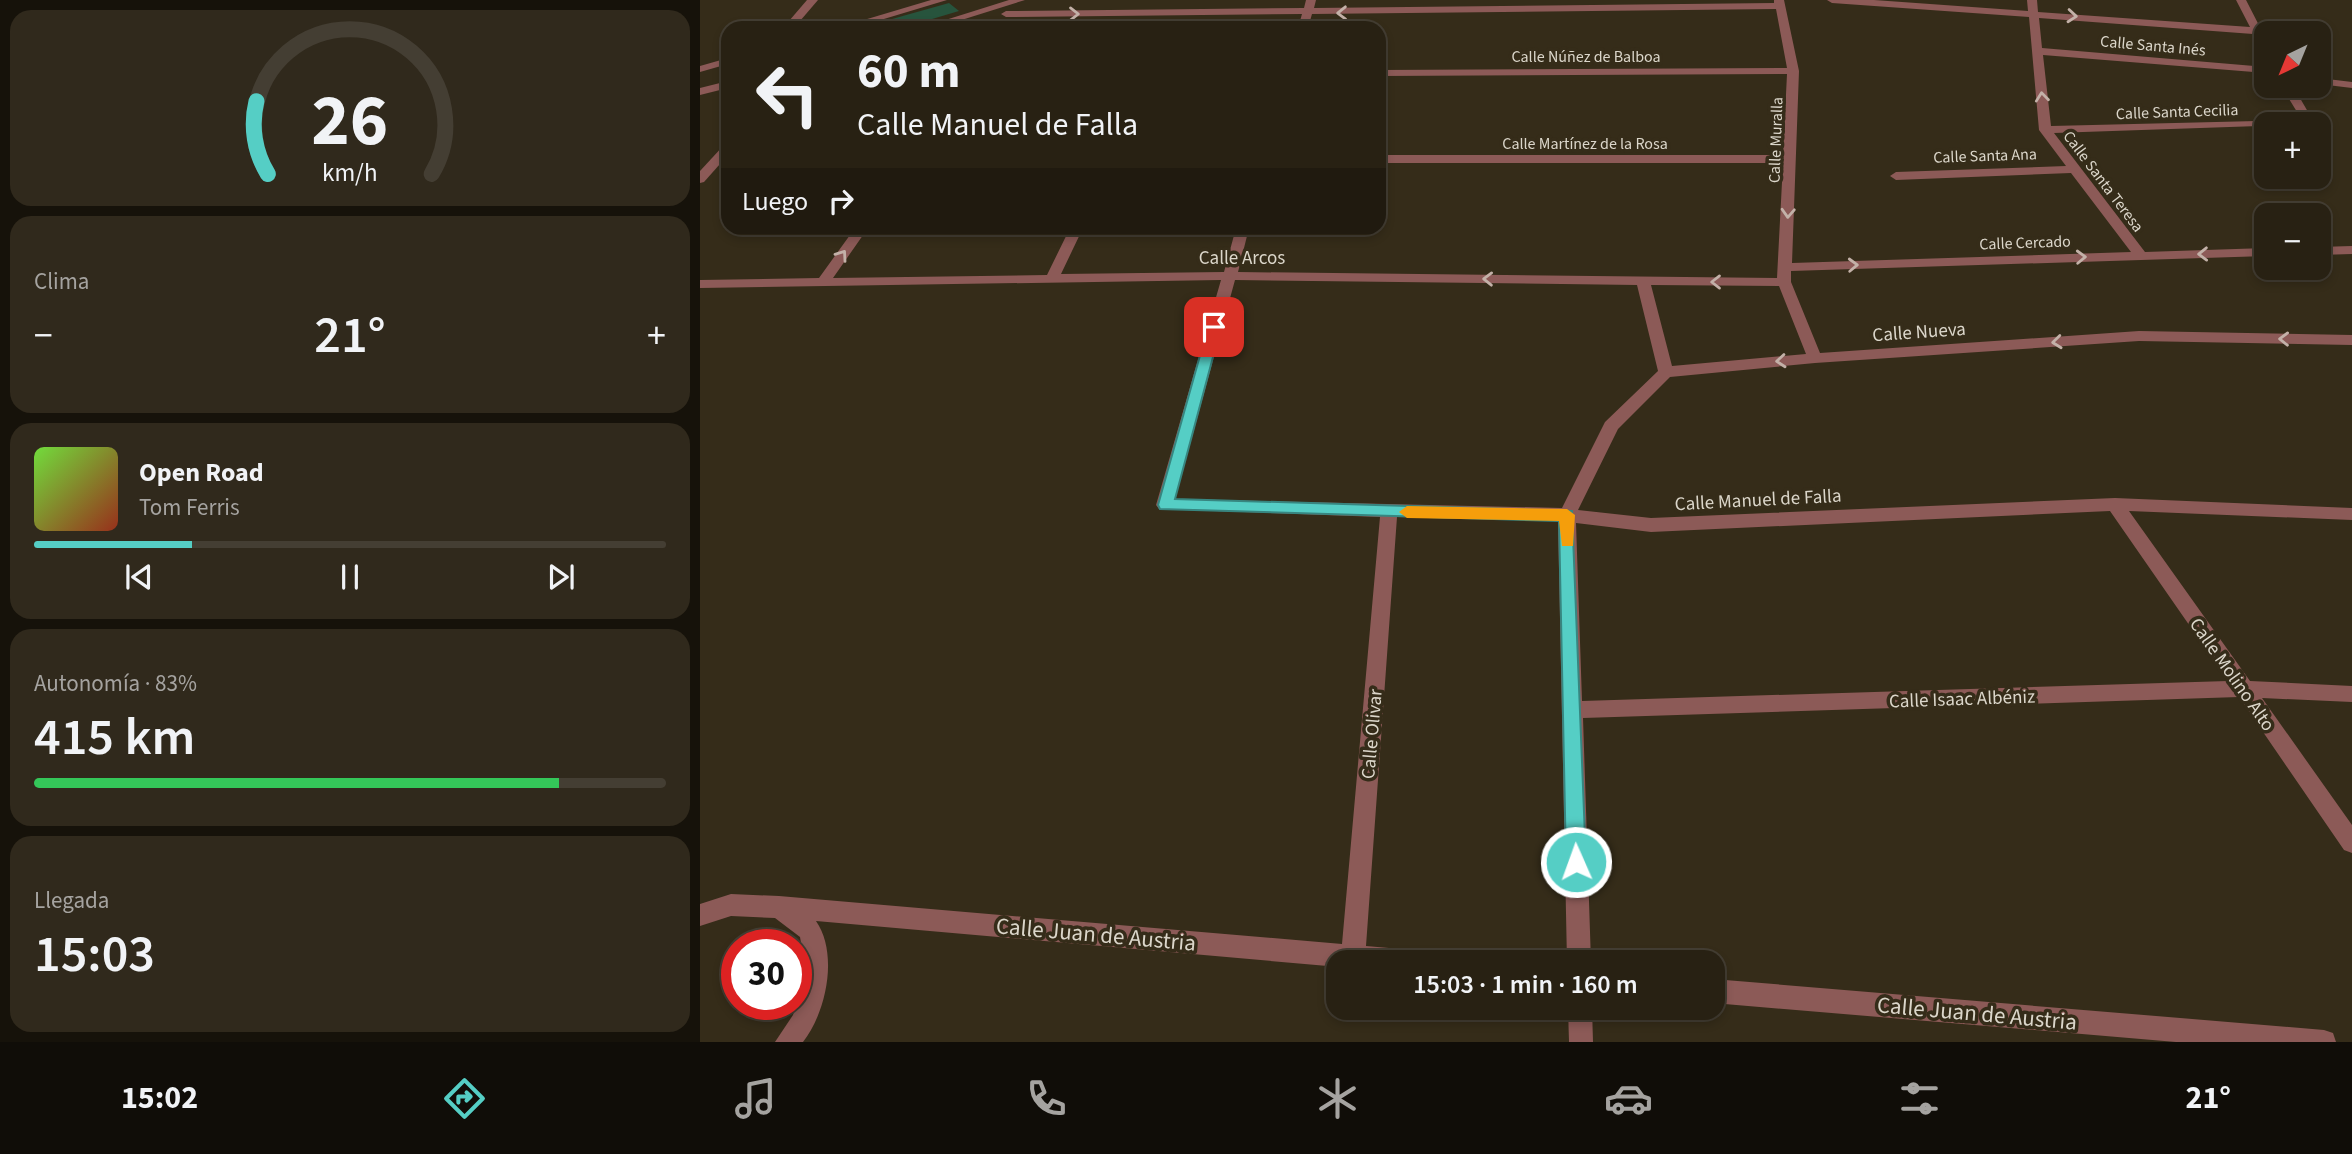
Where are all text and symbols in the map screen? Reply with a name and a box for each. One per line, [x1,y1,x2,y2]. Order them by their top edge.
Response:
one-way arrow [1337,5,1348,20]
one-way arrow [1069,6,1080,22]
one-way arrow [2066,8,2077,23]
north arrow [2254,21,2331,98]
map controls [2254,21,2331,280]
street label: Calle Santa Inés [2099,30,2207,62]
text: 60 m [857,37,961,107]
street label: Calle Núñez de Balboa [1511,46,1661,68]
icon: left [742,49,833,140]
text: 26 [312,70,388,174]
one-way arrow [2034,91,2049,103]
street label: Calle Muralla [1764,97,1788,184]
street label: Calle Santa Cecilia [2115,99,2239,125]
text: Calle Manuel de Falla [857,102,1138,148]
button: + [2254,112,2331,189]
street label: Calle Santa Teresa [2058,126,2149,237]
street label: Calle Martínez de la Rosa [1502,133,1668,155]
street label: Calle Santa Ana [1933,143,2037,169]
text: km/h [322,155,378,191]
icon: right [822,182,860,220]
text: Luego [742,183,808,220]
button: − [2254,203,2331,280]
one-way arrow [1781,208,1796,219]
street label: Calle Cercado [1979,230,2071,256]
street label: Calle Arcos [1199,245,1285,272]
one-way arrow [2197,246,2208,262]
one-way arrow [834,250,846,263]
one-way arrow [2075,250,2086,265]
one-way arrow [1848,257,1859,273]
text: Clima [34,265,89,298]
one-way arrow [1483,271,1493,287]
one-way arrow [1710,274,1721,290]
pin [1184,297,1244,357]
text: 21° [314,299,386,373]
icon: arrive [1195,308,1233,346]
text: − [34,309,53,363]
text: + [647,309,666,363]
street label: Calle Nueva [1871,316,1967,349]
one-way arrow [2278,331,2289,347]
one-way arrow [2051,334,2062,349]
one-way arrow [1775,354,1787,369]
text: Open Road [139,454,264,491]
street label: Calle Manuel de Falla [1674,483,1842,518]
text: Tom Ferris [139,491,240,524]
icon: previous [120,558,158,596]
icon: pause [331,558,369,596]
icon: next [542,558,580,596]
street label: Calle Molino Alto [2183,613,2281,737]
text: Autonomía · 83% [34,667,197,700]
street label: Calle Isaac Albéniz [1889,683,2036,716]
street label: Calle Olivar [1355,688,1390,780]
text: 415 km [34,701,195,775]
position arrow [1539,825,1613,899]
text: Llegada [34,884,109,917]
street label: Calle Juan de Austria [995,909,1197,960]
text: 15:03 [34,918,155,992]
speed limit sign: 30 [721,929,812,1020]
text: 15:03 · 1 min · 160 m [1413,966,1638,1003]
street label: Calle Juan de Austria [1876,988,2078,1039]
icon: directions [440,1074,489,1123]
icon: music [731,1074,780,1123]
icon: phone [1022,1074,1071,1123]
icon: climate [1313,1074,1362,1123]
icon: car [1604,1074,1653,1123]
icon: filters [1895,1074,1944,1123]
text: 15:02 [121,1075,198,1121]
text: 21° [2185,1075,2231,1121]

